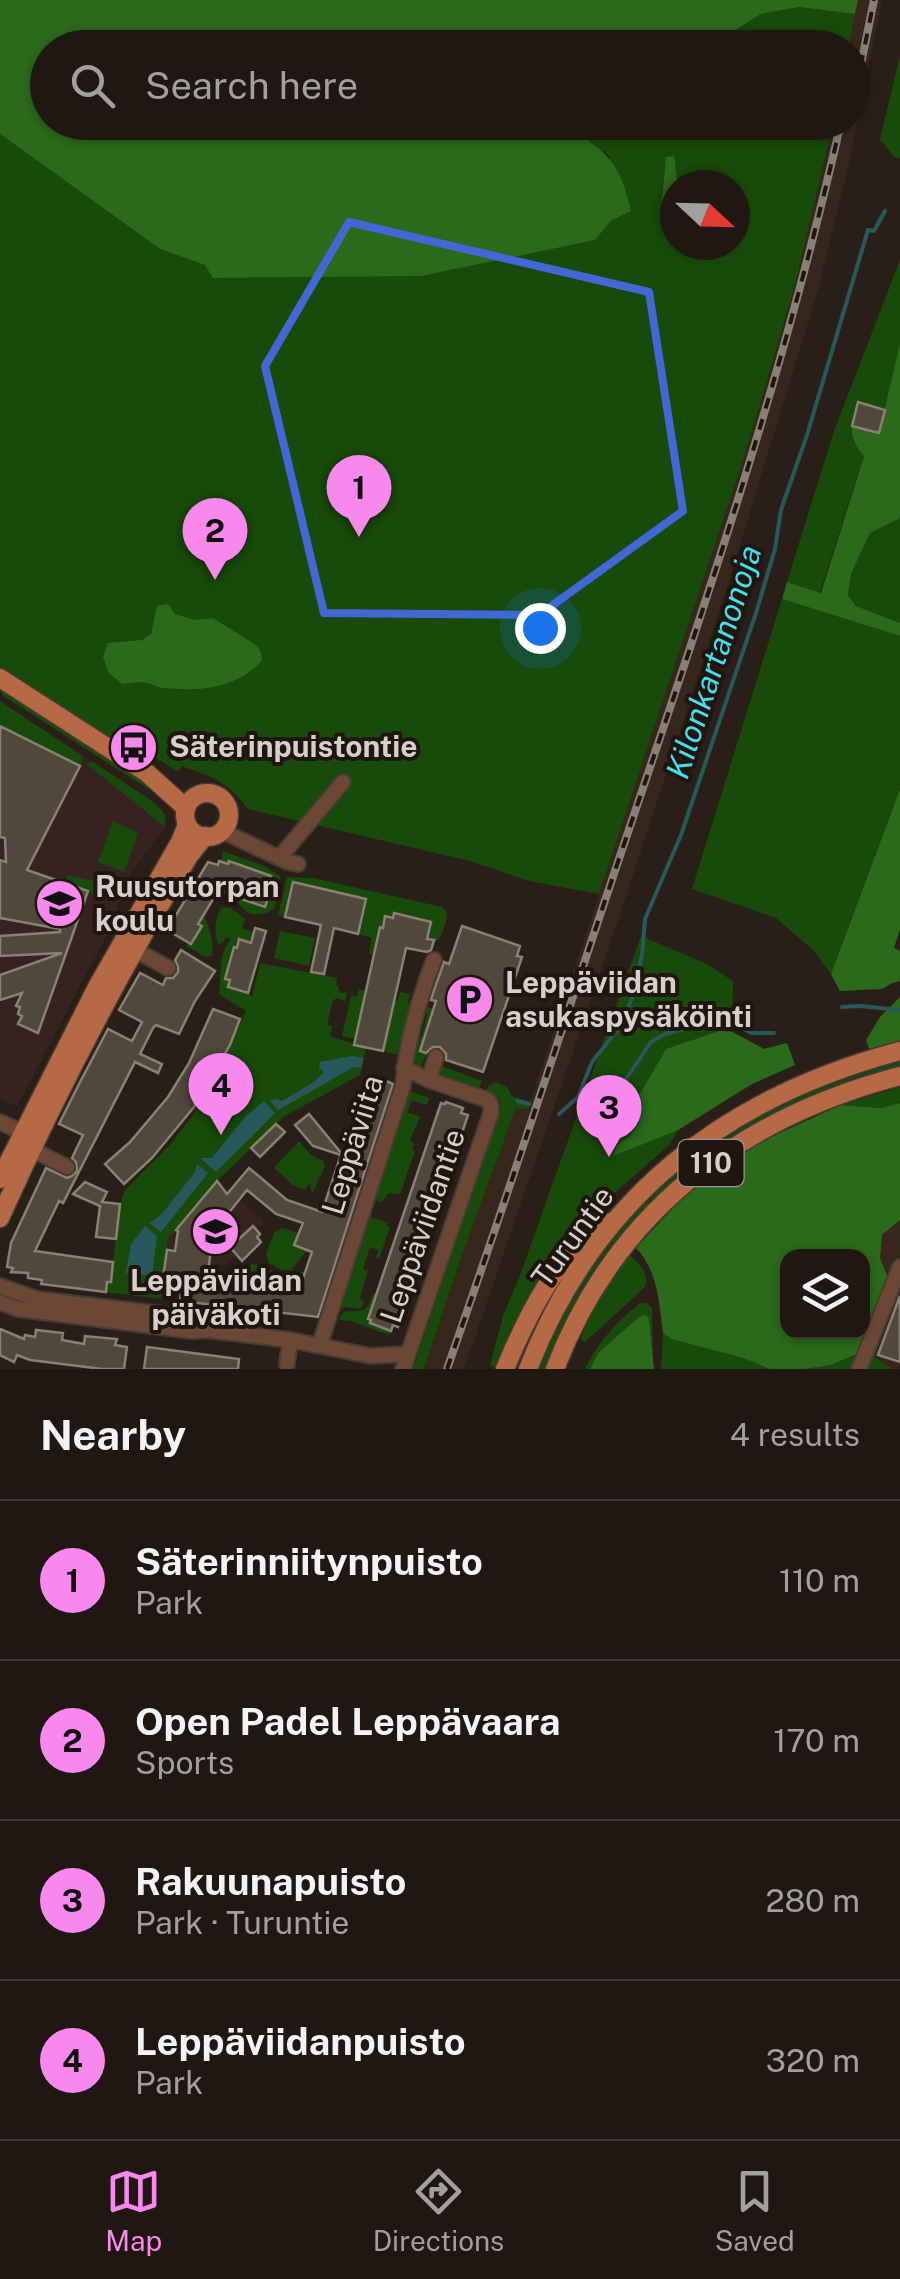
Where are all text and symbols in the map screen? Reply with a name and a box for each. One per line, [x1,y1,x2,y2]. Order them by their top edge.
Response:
search box [30,30,870,140]
icon: search [65,58,120,113]
text: Search here [145,63,358,108]
north arrow [660,170,750,260]
pin: 1 [326,454,392,537]
pin: 2 [182,498,248,580]
water label: Kilonkartanonoja [658,540,769,783]
your location [515,603,566,654]
bus stop icon: Säterinpuistontie [108,721,160,773]
place label: Säterinpuistontie [169,728,418,764]
place label: Ruusutorpan koulu [95,868,280,938]
school or university icon: Ruusutorpan koulu [34,878,86,930]
place label: Leppäviidan asukaspysäköinti [505,964,752,1034]
parking icon: Leppäviidan asukaspysäköinti [444,974,496,1026]
pin: 4 [188,1052,254,1135]
street label: Leppäviita [314,1071,390,1219]
pin: 3 [576,1074,642,1157]
street label: Leppäviidantie [372,1124,472,1327]
road number: 110 [678,1140,744,1186]
street label: Turuntie [524,1179,621,1294]
school or university icon: Leppäviidan päiväkoti [190,1206,242,1258]
map controls [780,1249,870,1339]
button: layers [780,1249,870,1339]
place label: Leppäviidan päiväkoti [130,1262,302,1332]
text: Nearby [40,1410,186,1459]
text: 4 results [730,1416,860,1453]
text: Säterinniitynpuisto [135,1539,483,1584]
text: 1 [66,1562,79,1599]
text: 110 m [779,1562,860,1599]
text: Park [135,1584,203,1621]
text: Open Padel Leppävaara [135,1699,560,1744]
text: 2 [62,1722,83,1759]
text: 170 m [773,1722,860,1759]
text: Sports [135,1744,234,1781]
text: Rakuunapuisto [135,1859,406,1904]
text: 3 [62,1882,83,1919]
text: 280 m [765,1882,860,1919]
text: Park · Turuntie [135,1904,349,1941]
text: Leppäviidanpuisto [135,2019,466,2064]
text: 4 [62,2042,83,2079]
text: 320 m [766,2042,860,2079]
text: Park [135,2064,203,2101]
tab: Map [105,2164,162,2257]
tab: Directions [373,2164,504,2257]
tab: Saved [715,2164,795,2257]

